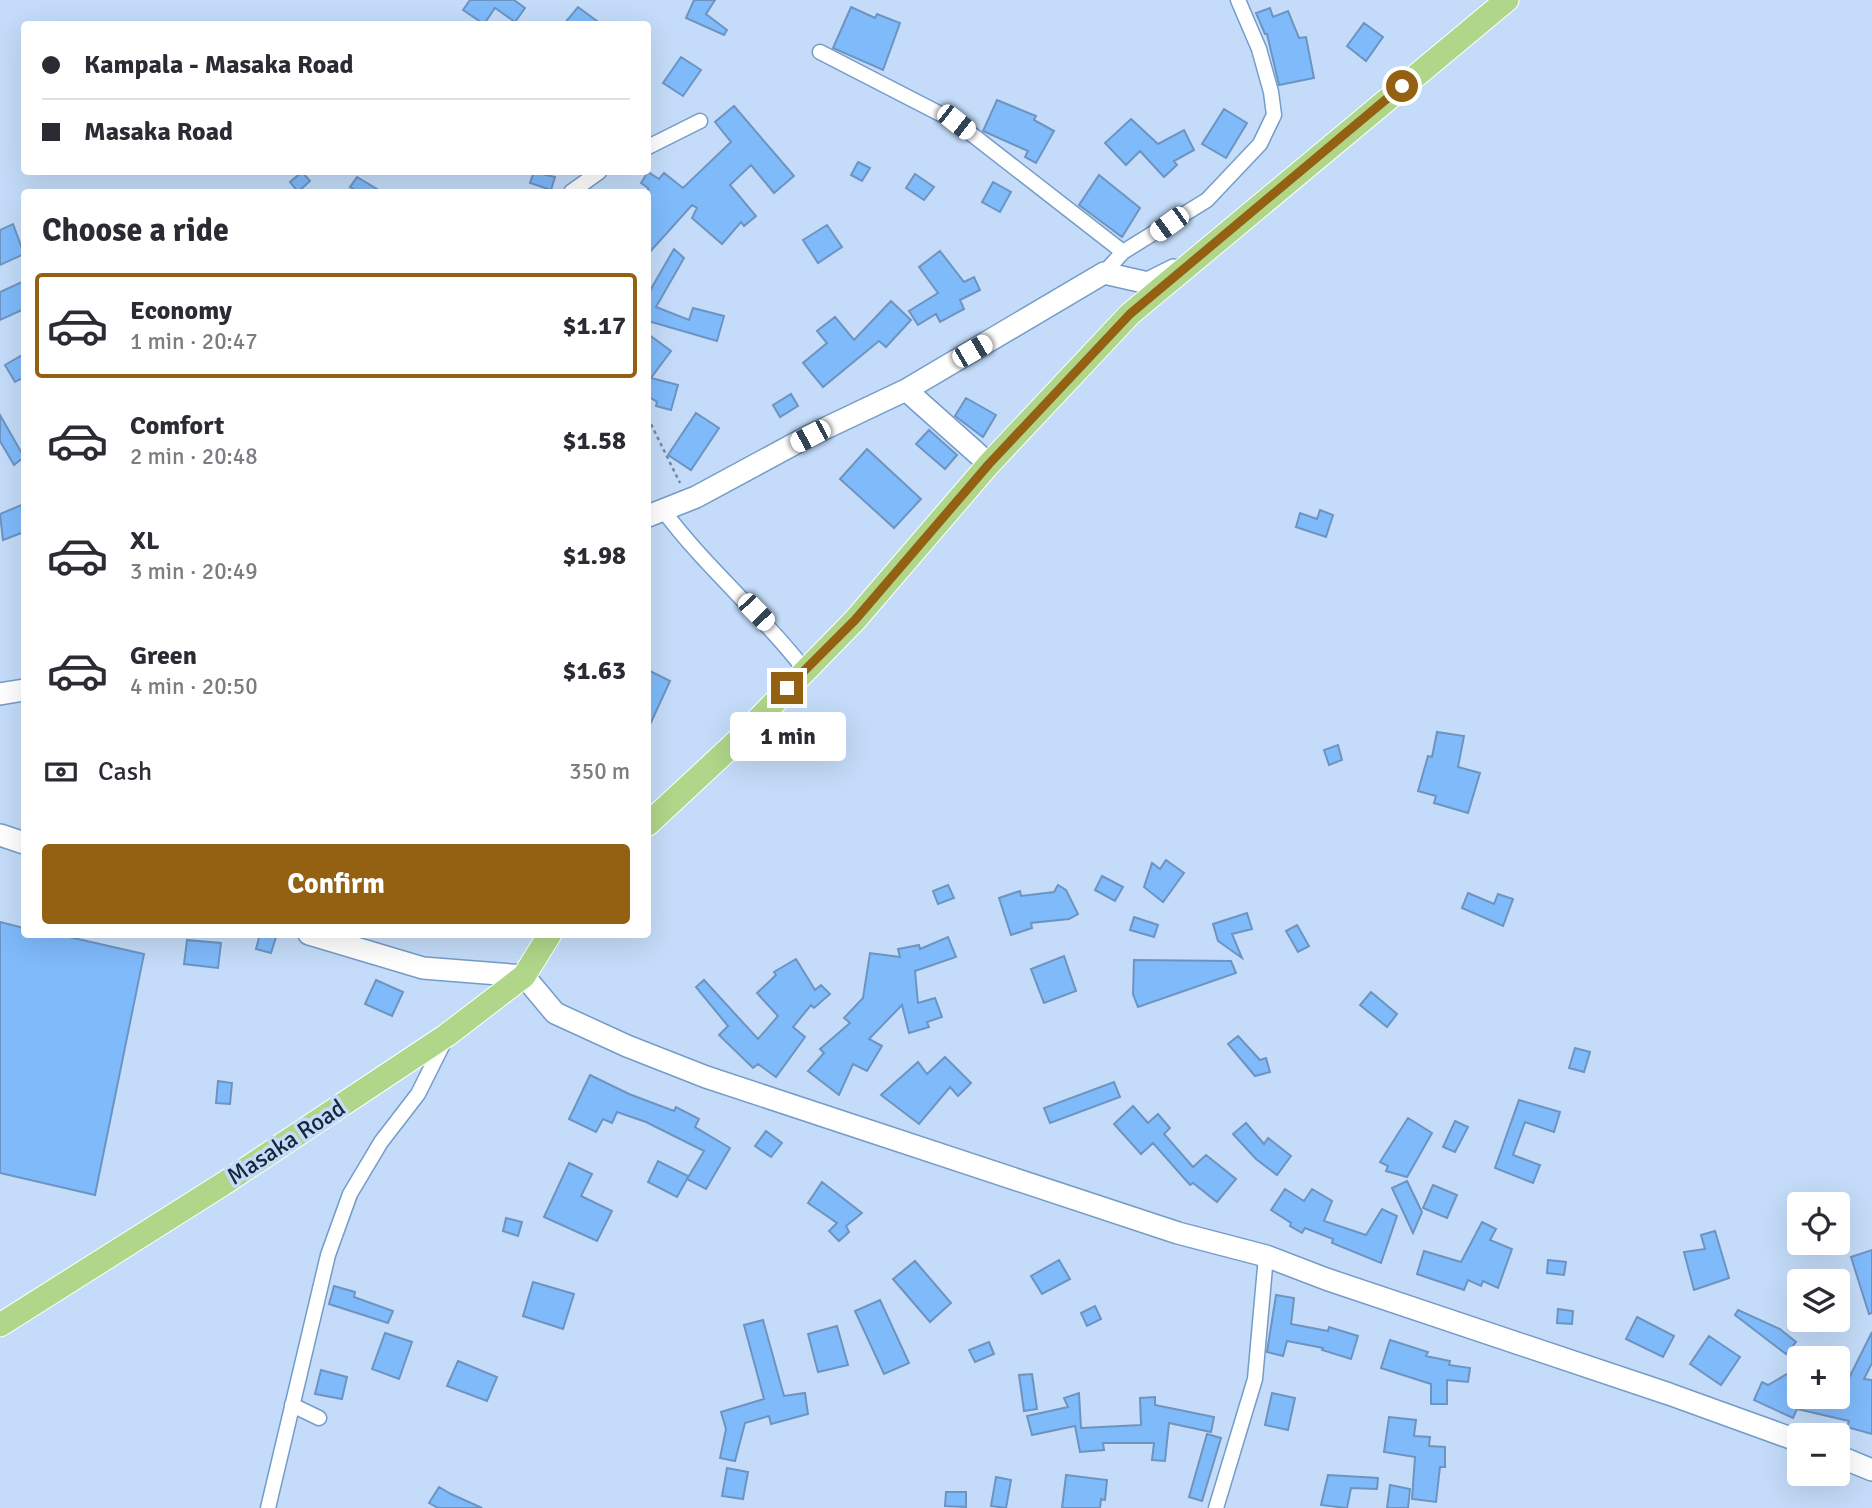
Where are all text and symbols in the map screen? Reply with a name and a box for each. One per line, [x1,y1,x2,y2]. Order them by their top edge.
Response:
text: Kampala - Masaka Road [84,49,354,81]
route start [1386,70,1418,102]
car [933,101,980,143]
text: Masaka Road [84,116,233,148]
car [1146,203,1193,245]
text: Choose a ride [42,211,229,250]
icon: car [46,294,109,357]
text: Economy [130,295,232,327]
text: $1.17 [562,310,626,342]
text: 1 min · 20:47 [130,327,258,356]
car [949,331,996,371]
icon: car [46,409,109,472]
text: Comfort [130,410,224,442]
car [787,417,834,455]
text: $1.58 [562,425,626,457]
text: 2 min · 20:48 [130,442,258,471]
icon: car [46,524,109,587]
text: XL [130,525,160,557]
text: $1.98 [562,540,626,572]
text: 3 min · 20:49 [130,557,258,586]
car [734,590,779,634]
icon: car [46,639,109,702]
text: Green [130,640,197,672]
text: $1.63 [562,655,626,687]
text: 4 min · 20:50 [130,672,258,701]
route end [771,672,803,704]
callout: 1 min [729,712,845,762]
text: 1 min [760,722,816,751]
icon: cash [42,753,80,791]
text: Cash [98,756,152,788]
text: 350 m [569,757,630,786]
button: Confirm [42,844,630,924]
street label: Masaka Road [221,1093,351,1191]
map controls [1787,1192,1850,1486]
button: locate [1787,1192,1850,1255]
button: layers [1787,1269,1850,1332]
button: + [1787,1346,1850,1409]
button: − [1787,1423,1850,1486]

